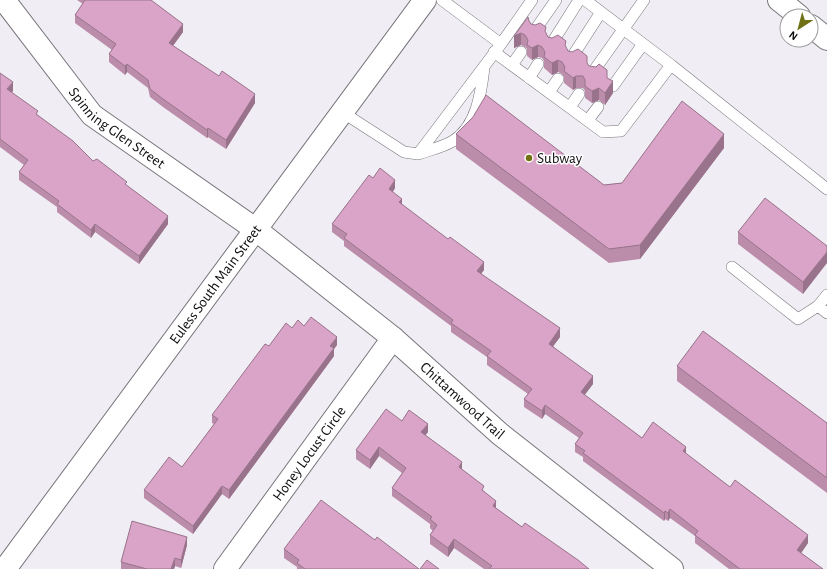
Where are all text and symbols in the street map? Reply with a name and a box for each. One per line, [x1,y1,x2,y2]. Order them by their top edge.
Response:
north arrow [779,8,819,48]
text: N [787,29,800,42]
street label: Spinning Glen Street [66,85,168,172]
place label: Subway [537,151,583,166]
marker: Subway [524,153,534,163]
street label: Euless South Main Street [167,222,264,347]
street label: Chittamwood Trail [417,359,507,442]
street label: Honey Locust Circle [270,403,349,504]

